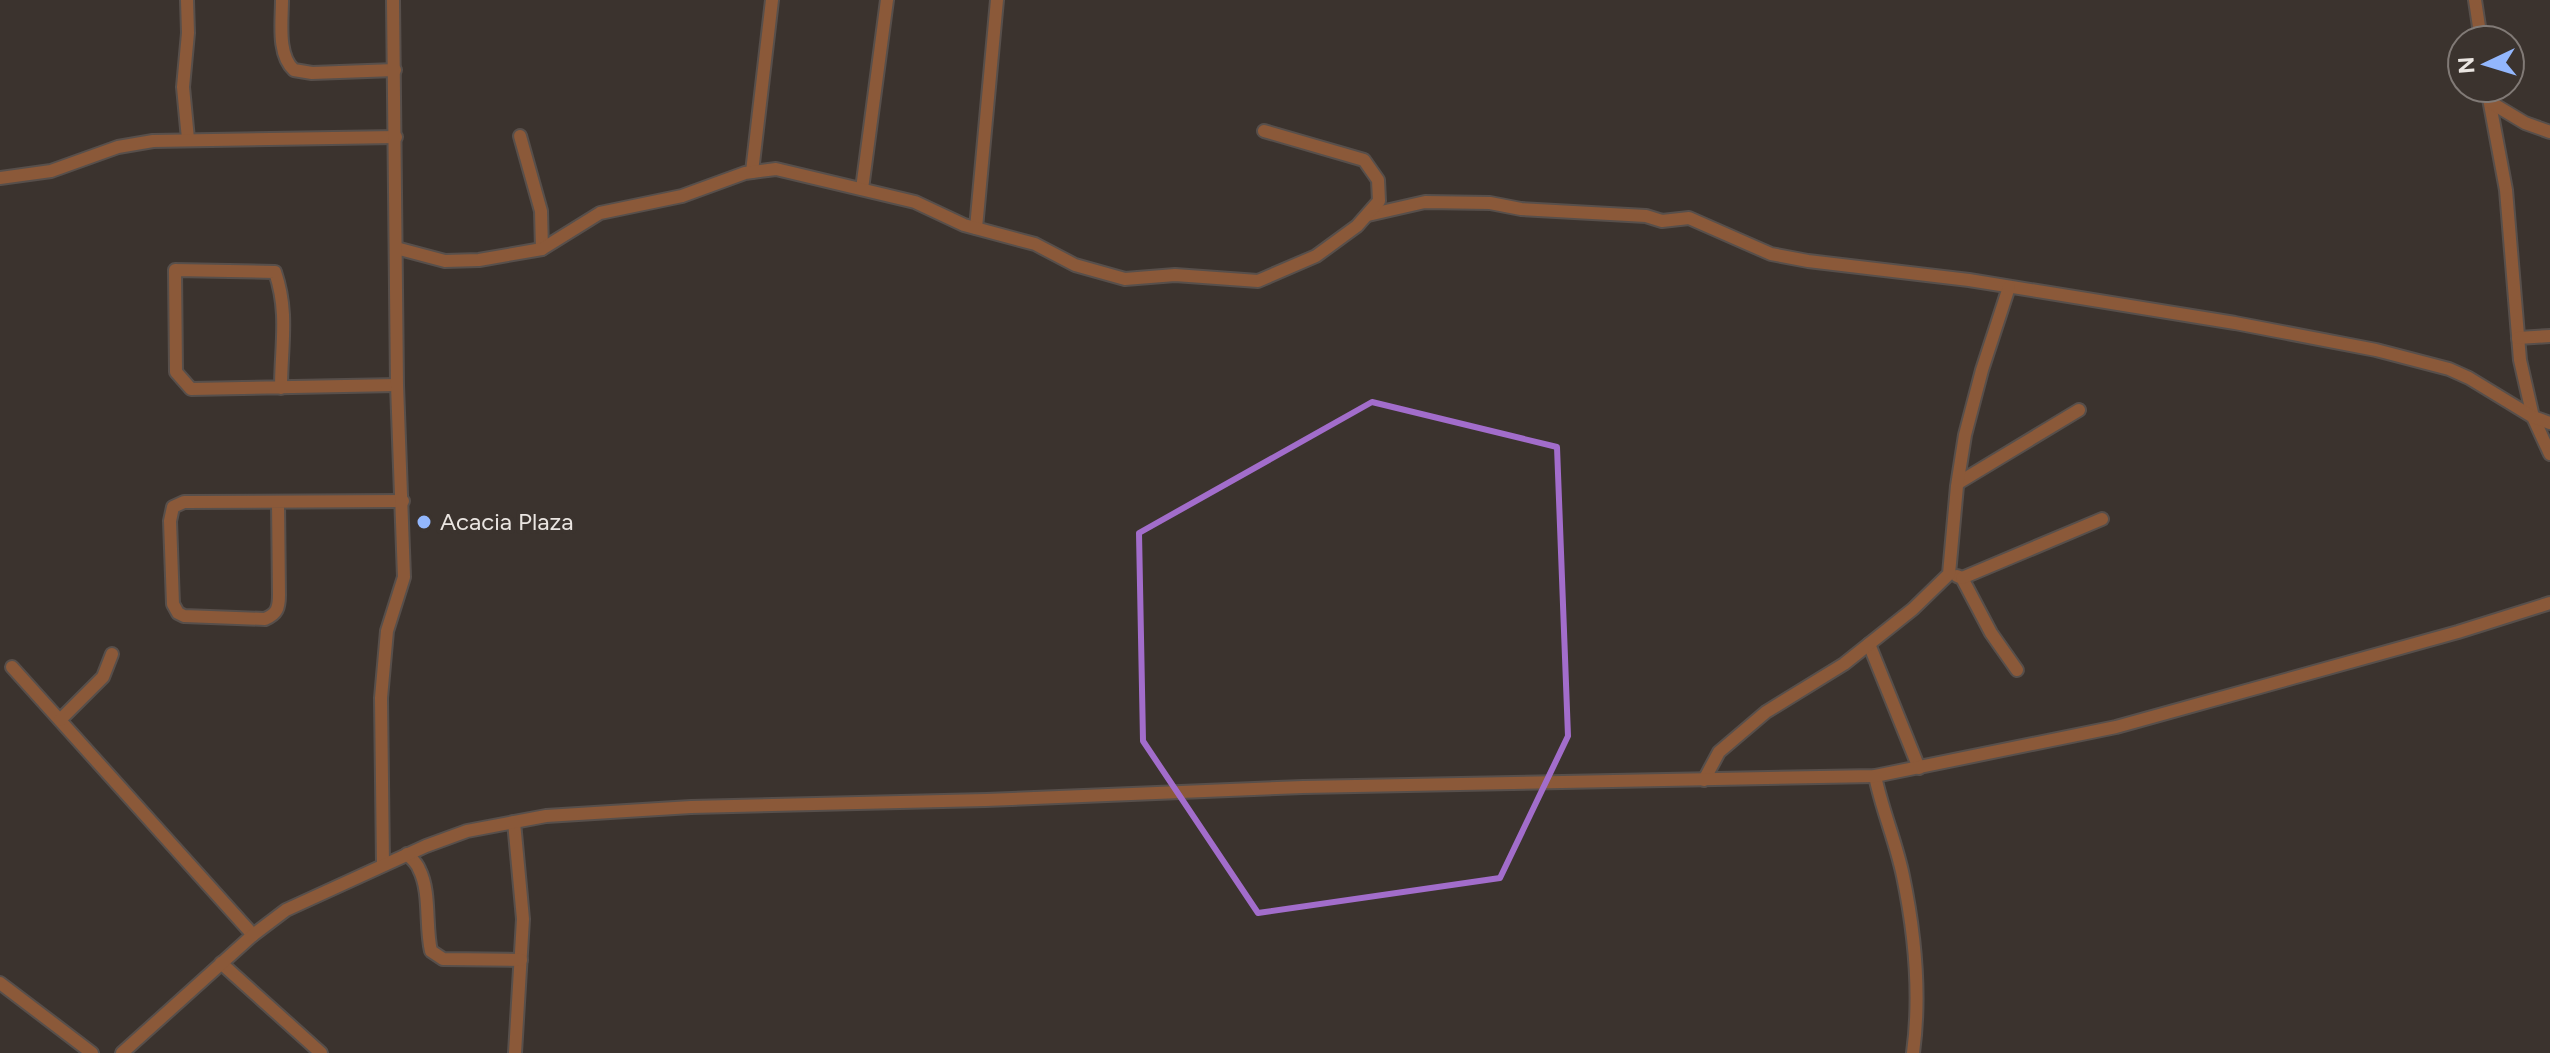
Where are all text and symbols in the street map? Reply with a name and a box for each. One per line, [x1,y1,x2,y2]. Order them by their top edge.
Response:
north arrow [2446,24,2526,104]
text: N [2452,56,2481,75]
place label: Acacia Plaza [440,507,573,536]
marker: Acacia Plaza [415,513,433,531]

